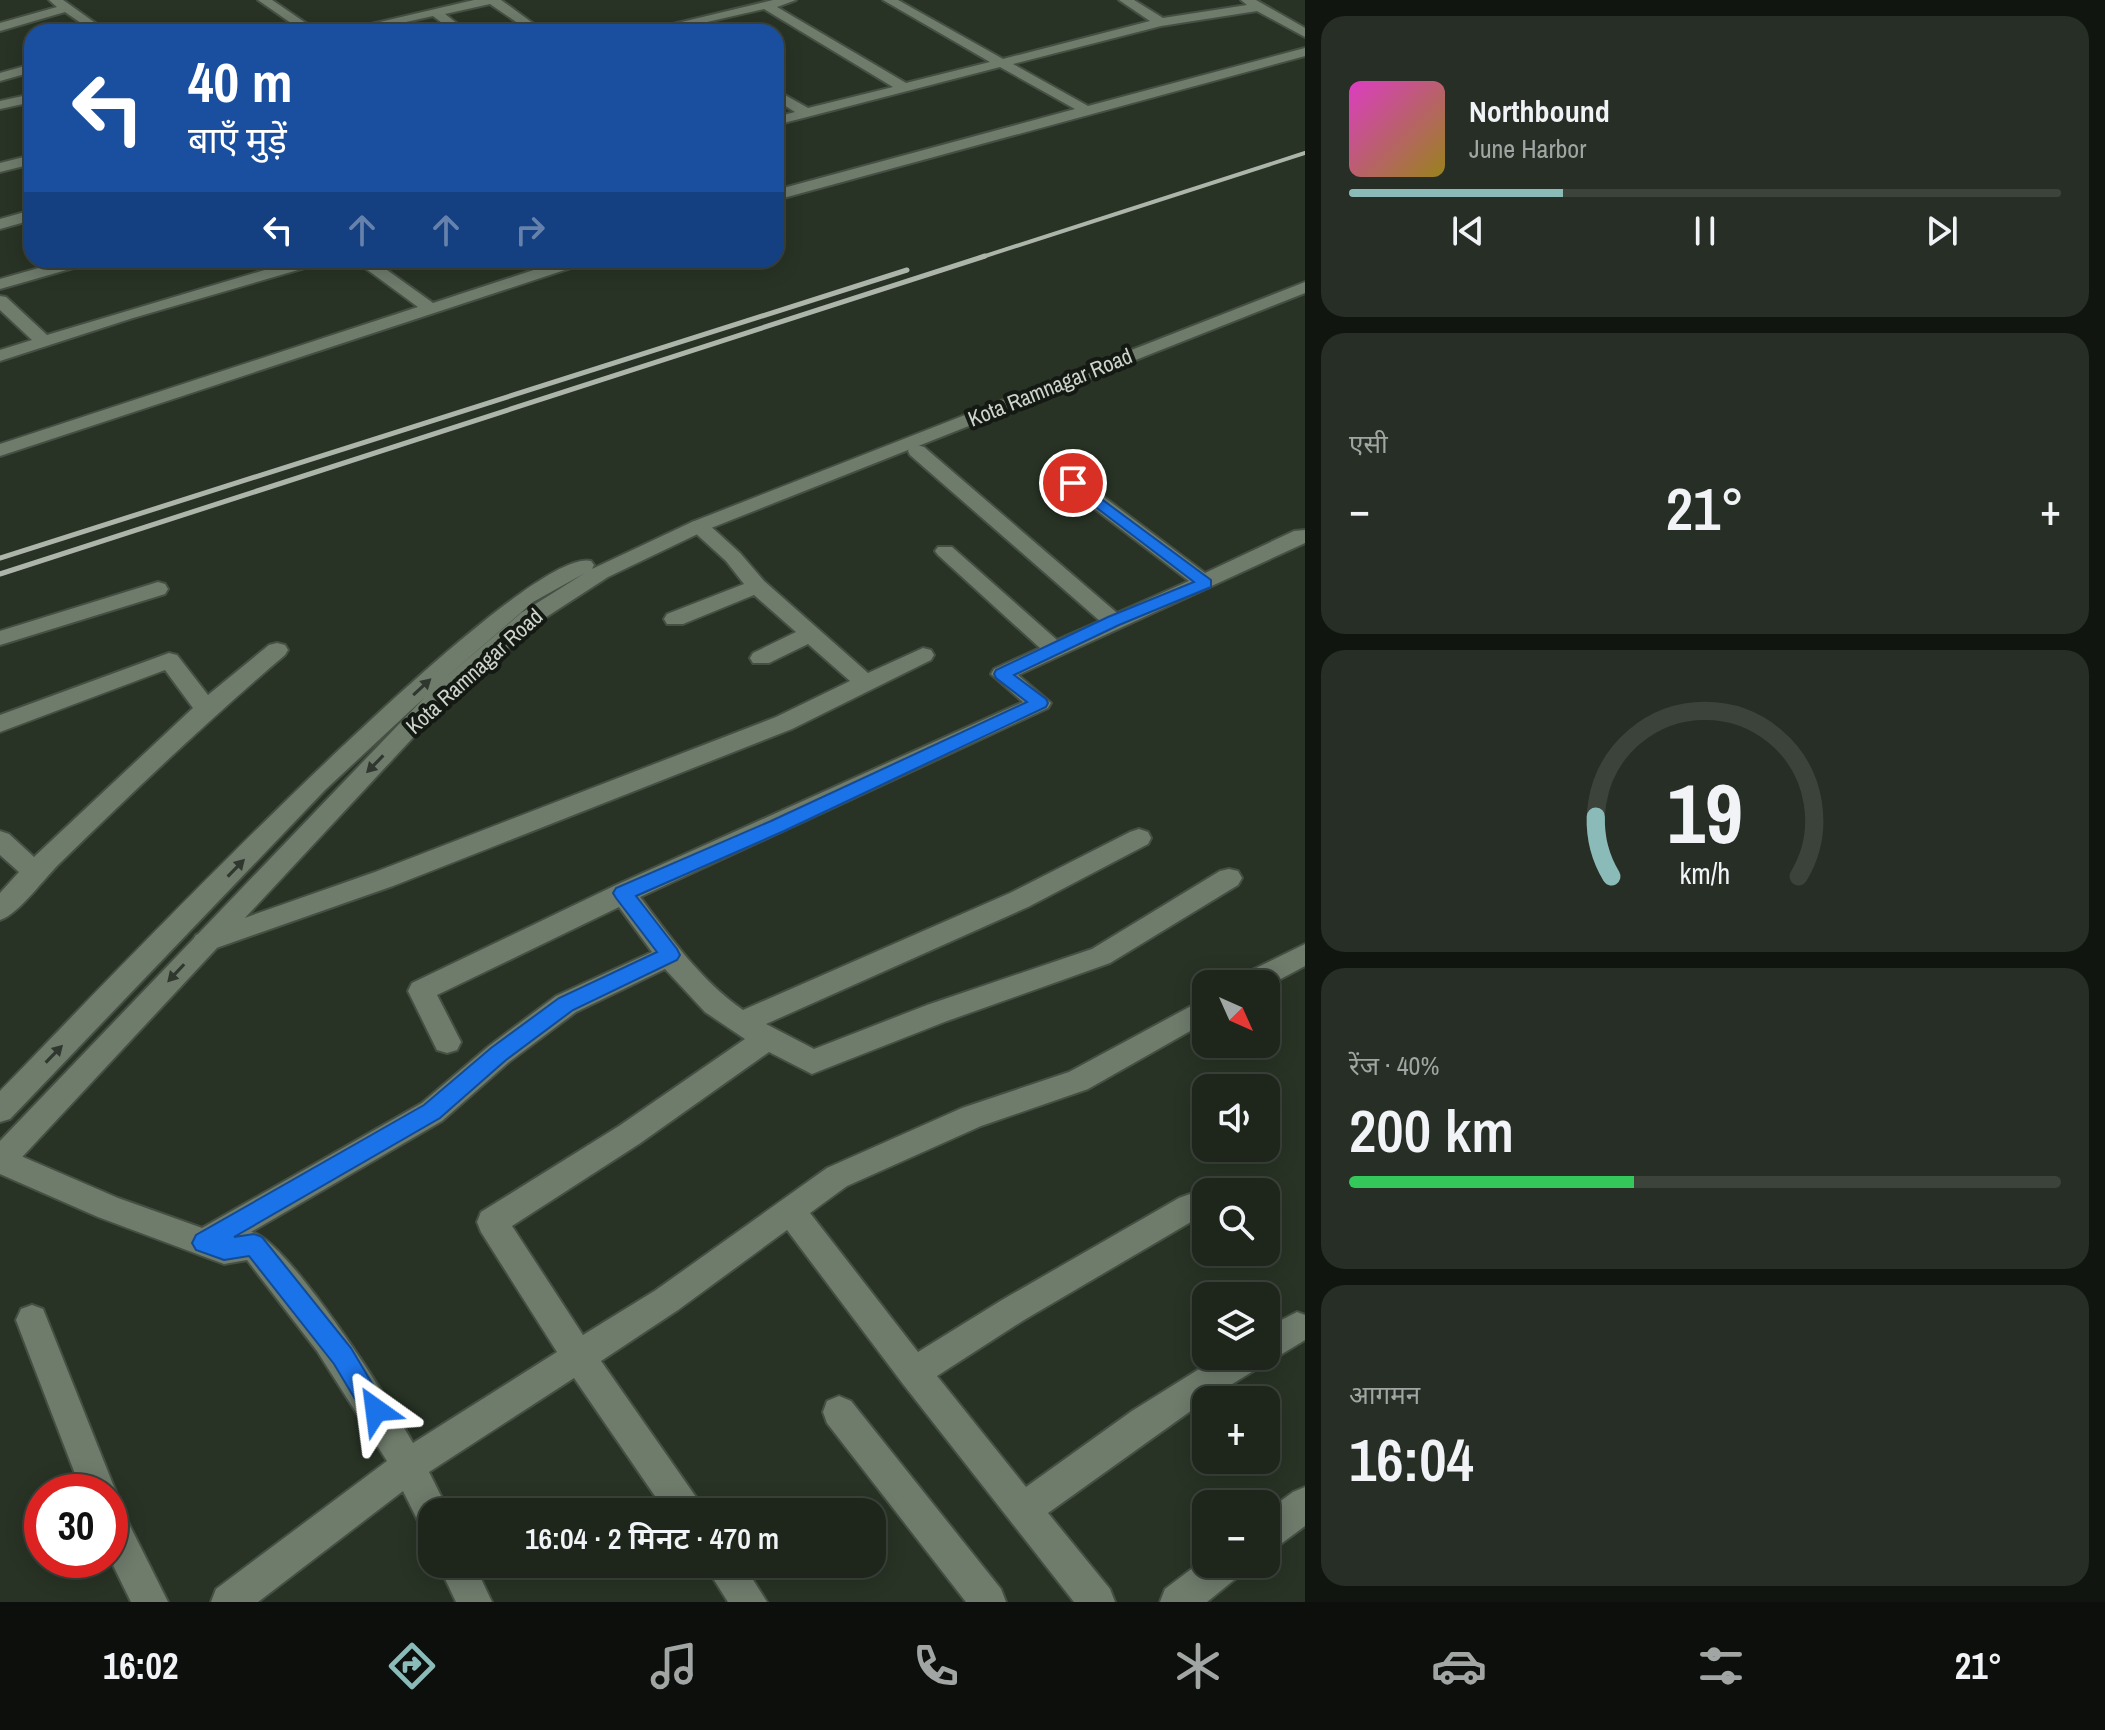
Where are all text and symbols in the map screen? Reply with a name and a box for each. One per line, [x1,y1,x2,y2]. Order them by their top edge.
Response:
text: 40 m [188,44,293,119]
icon: left [56,56,160,160]
text: Northbound [1469,91,1610,131]
text: बाएँ मुड़ें [188,116,287,164]
text: June Harbor [1469,131,1586,166]
icon: left [256,208,300,252]
icon: ahead [340,208,384,252]
icon: ahead [424,208,468,252]
icon: right [508,208,552,252]
icon: previous [1446,209,1490,253]
icon: pause [1683,209,1727,253]
icon: next [1920,209,1964,253]
street label: Kota Ramnagar Road [963,340,1137,434]
text: एसी [1349,426,1388,461]
pin [1039,449,1107,517]
icon: arrive [1051,461,1095,505]
text: 21° [1666,468,1744,549]
text: − [1349,479,1370,539]
text: + [2040,479,2061,539]
street label: Kota Ramnagar Road [399,601,549,741]
one-way arrow [413,678,432,696]
one-way arrow [366,754,384,773]
text: 19 [1667,757,1743,869]
text: km/h [1680,854,1730,893]
one-way arrow [227,858,245,877]
one-way arrow [168,963,186,982]
north arrow [1192,970,1280,1058]
map controls [1192,970,1280,1578]
one-way arrow [45,1045,63,1064]
text: रेंज · 40% [1349,1048,1439,1083]
button: sound [1192,1074,1280,1162]
text: 200 km [1349,1090,1514,1171]
button: search [1192,1178,1280,1266]
button: layers [1192,1282,1280,1370]
position arrow [334,1368,418,1452]
text: आगमन [1349,1377,1420,1412]
button: + [1192,1386,1280,1474]
text: 16:04 [1349,1419,1474,1500]
speed limit sign: 30 [24,1474,128,1578]
button: − [1192,1490,1280,1578]
text: 16:04 · 2 मिनट · 470 m [525,1518,779,1558]
icon: directions [384,1638,440,1694]
icon: music [646,1638,702,1694]
icon: phone [908,1638,964,1694]
icon: climate [1170,1638,1226,1694]
icon: car [1431,1638,1487,1694]
icon: filters [1693,1638,1749,1694]
text: 16:02 [103,1642,178,1690]
text: 21° [1955,1642,2002,1690]

